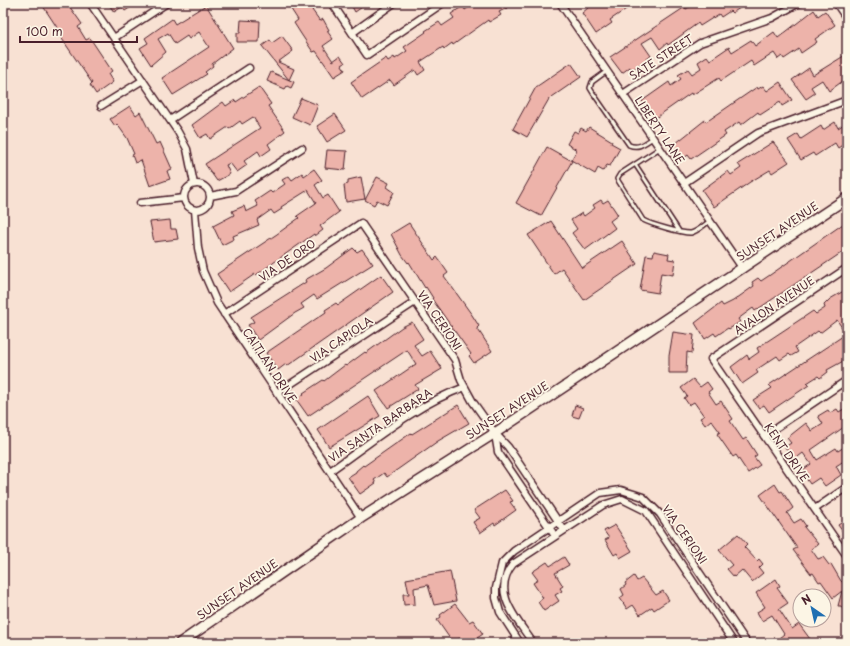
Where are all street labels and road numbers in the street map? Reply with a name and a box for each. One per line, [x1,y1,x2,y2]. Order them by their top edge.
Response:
street label: SATE STREET [626,30,697,84]
street label: LIBERTY LANE [631,93,689,167]
street label: SUNSET AVENUE [733,197,821,265]
street label: VIA DE ORO [255,235,319,285]
street label: AVALON AVENUE [730,272,818,338]
street label: VIA CERIONI [414,287,466,353]
street label: VIA CAPIOLA [306,311,376,366]
street label: CAITLAN DRIVE [239,324,301,406]
street label: SUNSET AVENUE [462,377,552,443]
street label: VIA SANTA BARBARA [325,384,435,466]
street label: KENT DRIVE [760,419,814,485]
street label: VIA CERIONI [658,501,712,567]
street label: SUNSET AVENUE [193,555,281,623]

